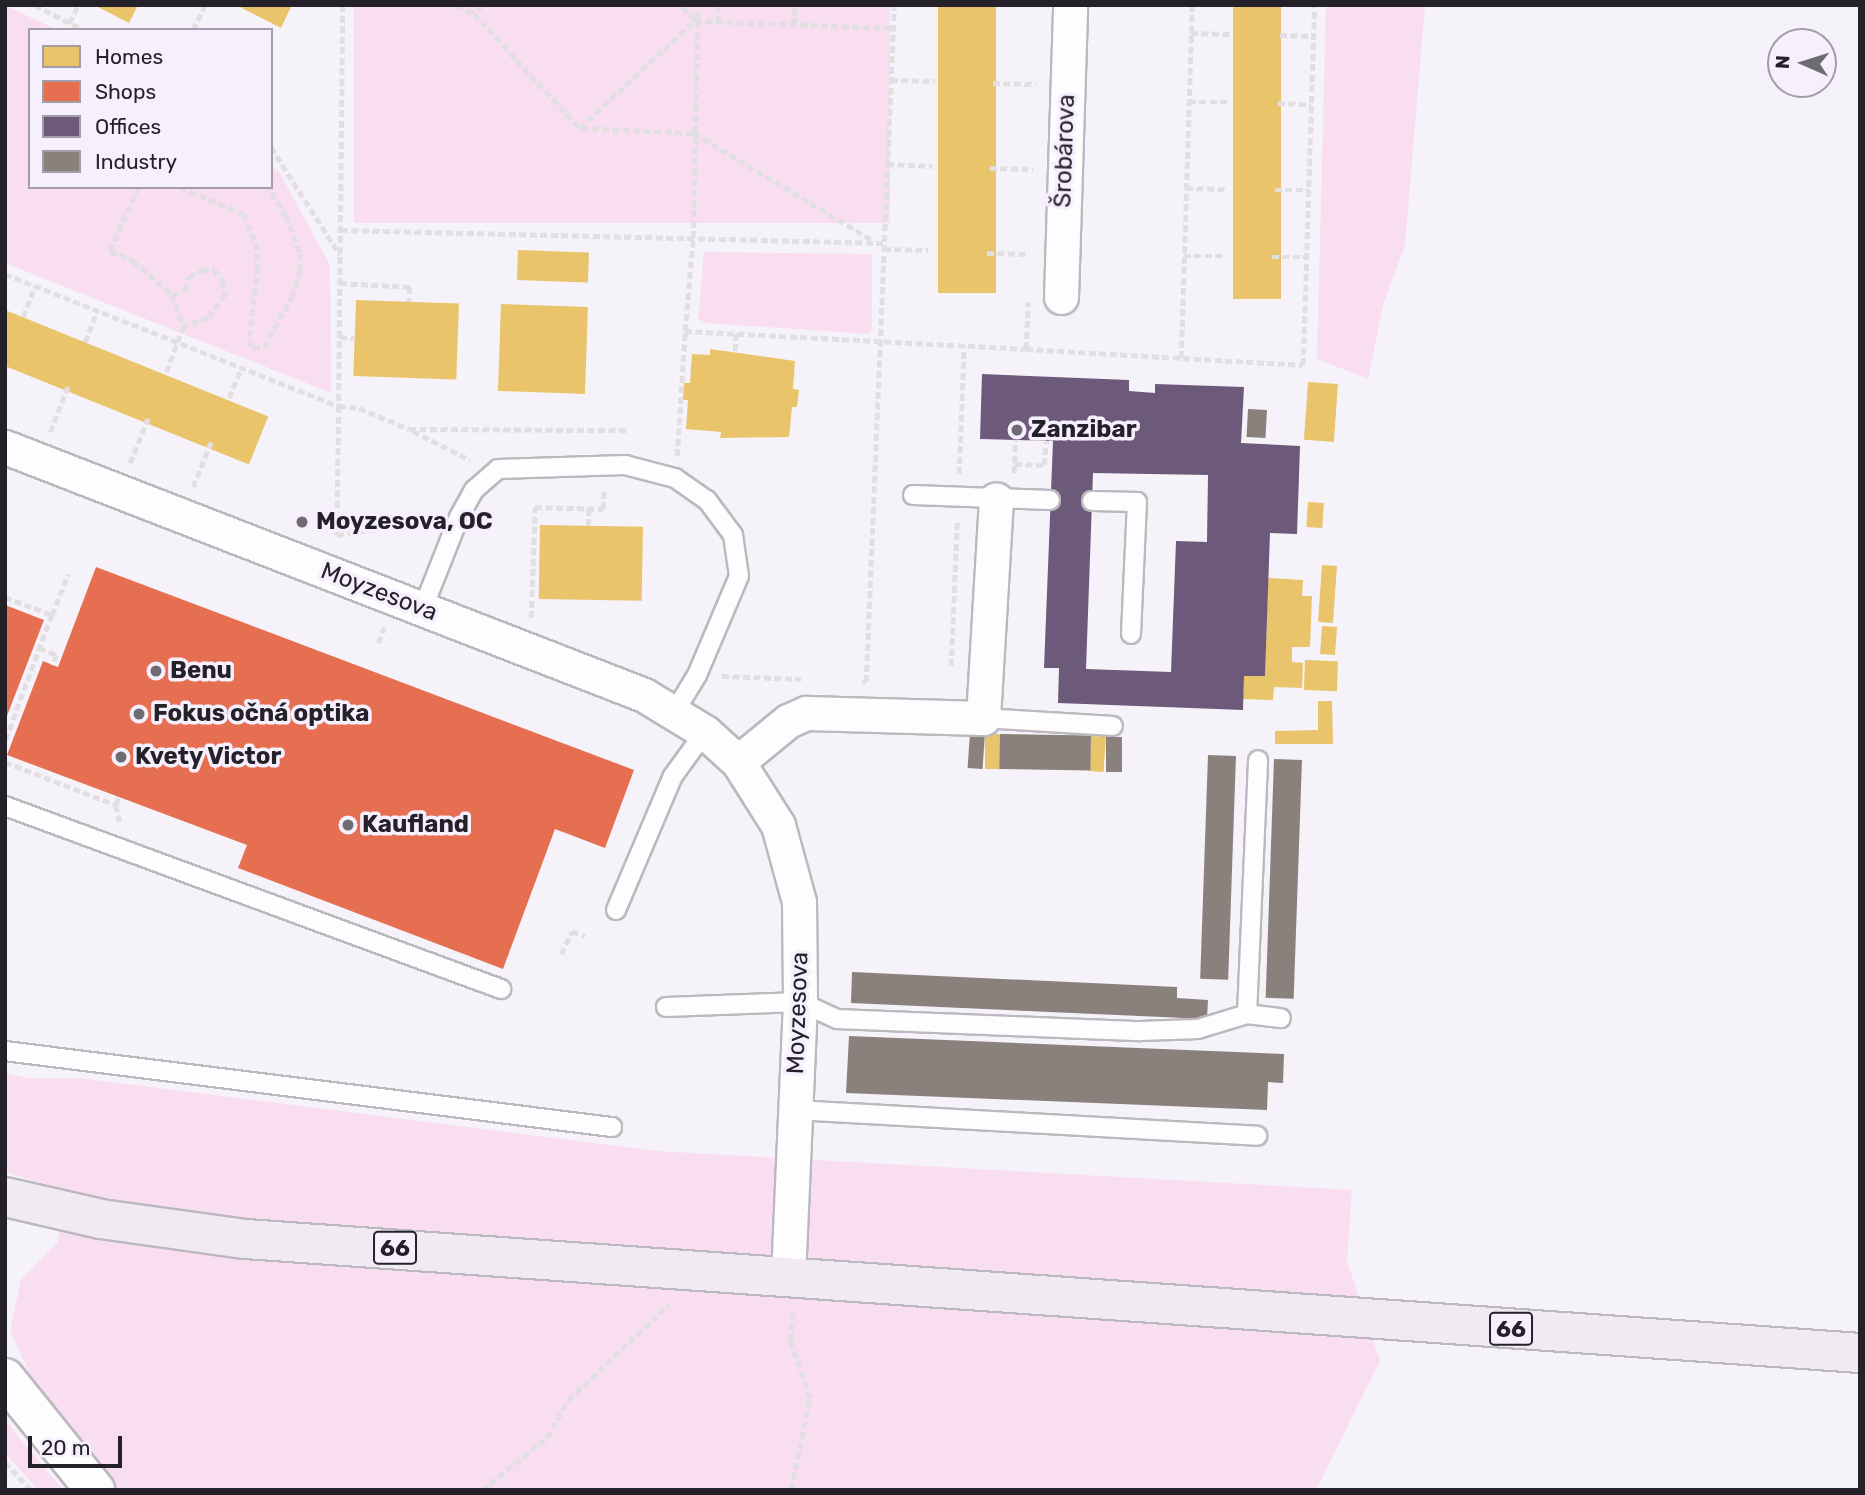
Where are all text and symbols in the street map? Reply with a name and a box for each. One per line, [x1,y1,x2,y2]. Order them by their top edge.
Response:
legend [28,28,273,189]
north arrow [1767,28,1837,98]
text: Homes [95,44,163,69]
text: N [1771,55,1794,69]
text: Shops [95,79,156,104]
street label: Šrobárova [1049,94,1081,208]
text: Offices [95,114,161,139]
text: Industry [95,149,177,174]
place label: Zanzibar [1031,416,1137,444]
marker: Zanzibar [1009,422,1025,438]
place label: Moyzesova, OC [316,508,493,536]
marker: Moyzesova, OC [294,514,310,530]
street label: Moyzesova [317,557,441,627]
place label: Benu [170,657,232,685]
marker: Benu [148,663,164,679]
place label: Fokus očná optika [153,700,369,728]
marker: Fokus očná optika [131,706,147,722]
place label: Kvety Victor [135,743,283,771]
marker: Kvety Victor [113,749,129,765]
place label: Kaufland [362,811,469,839]
marker: Kaufland [340,817,356,833]
street label: Moyzesova [781,951,815,1075]
road number: 66 [372,1228,418,1268]
road number: 66 [1488,1310,1534,1348]
scale bar [32,1422,126,1466]
text: 20 m [41,1435,90,1460]

